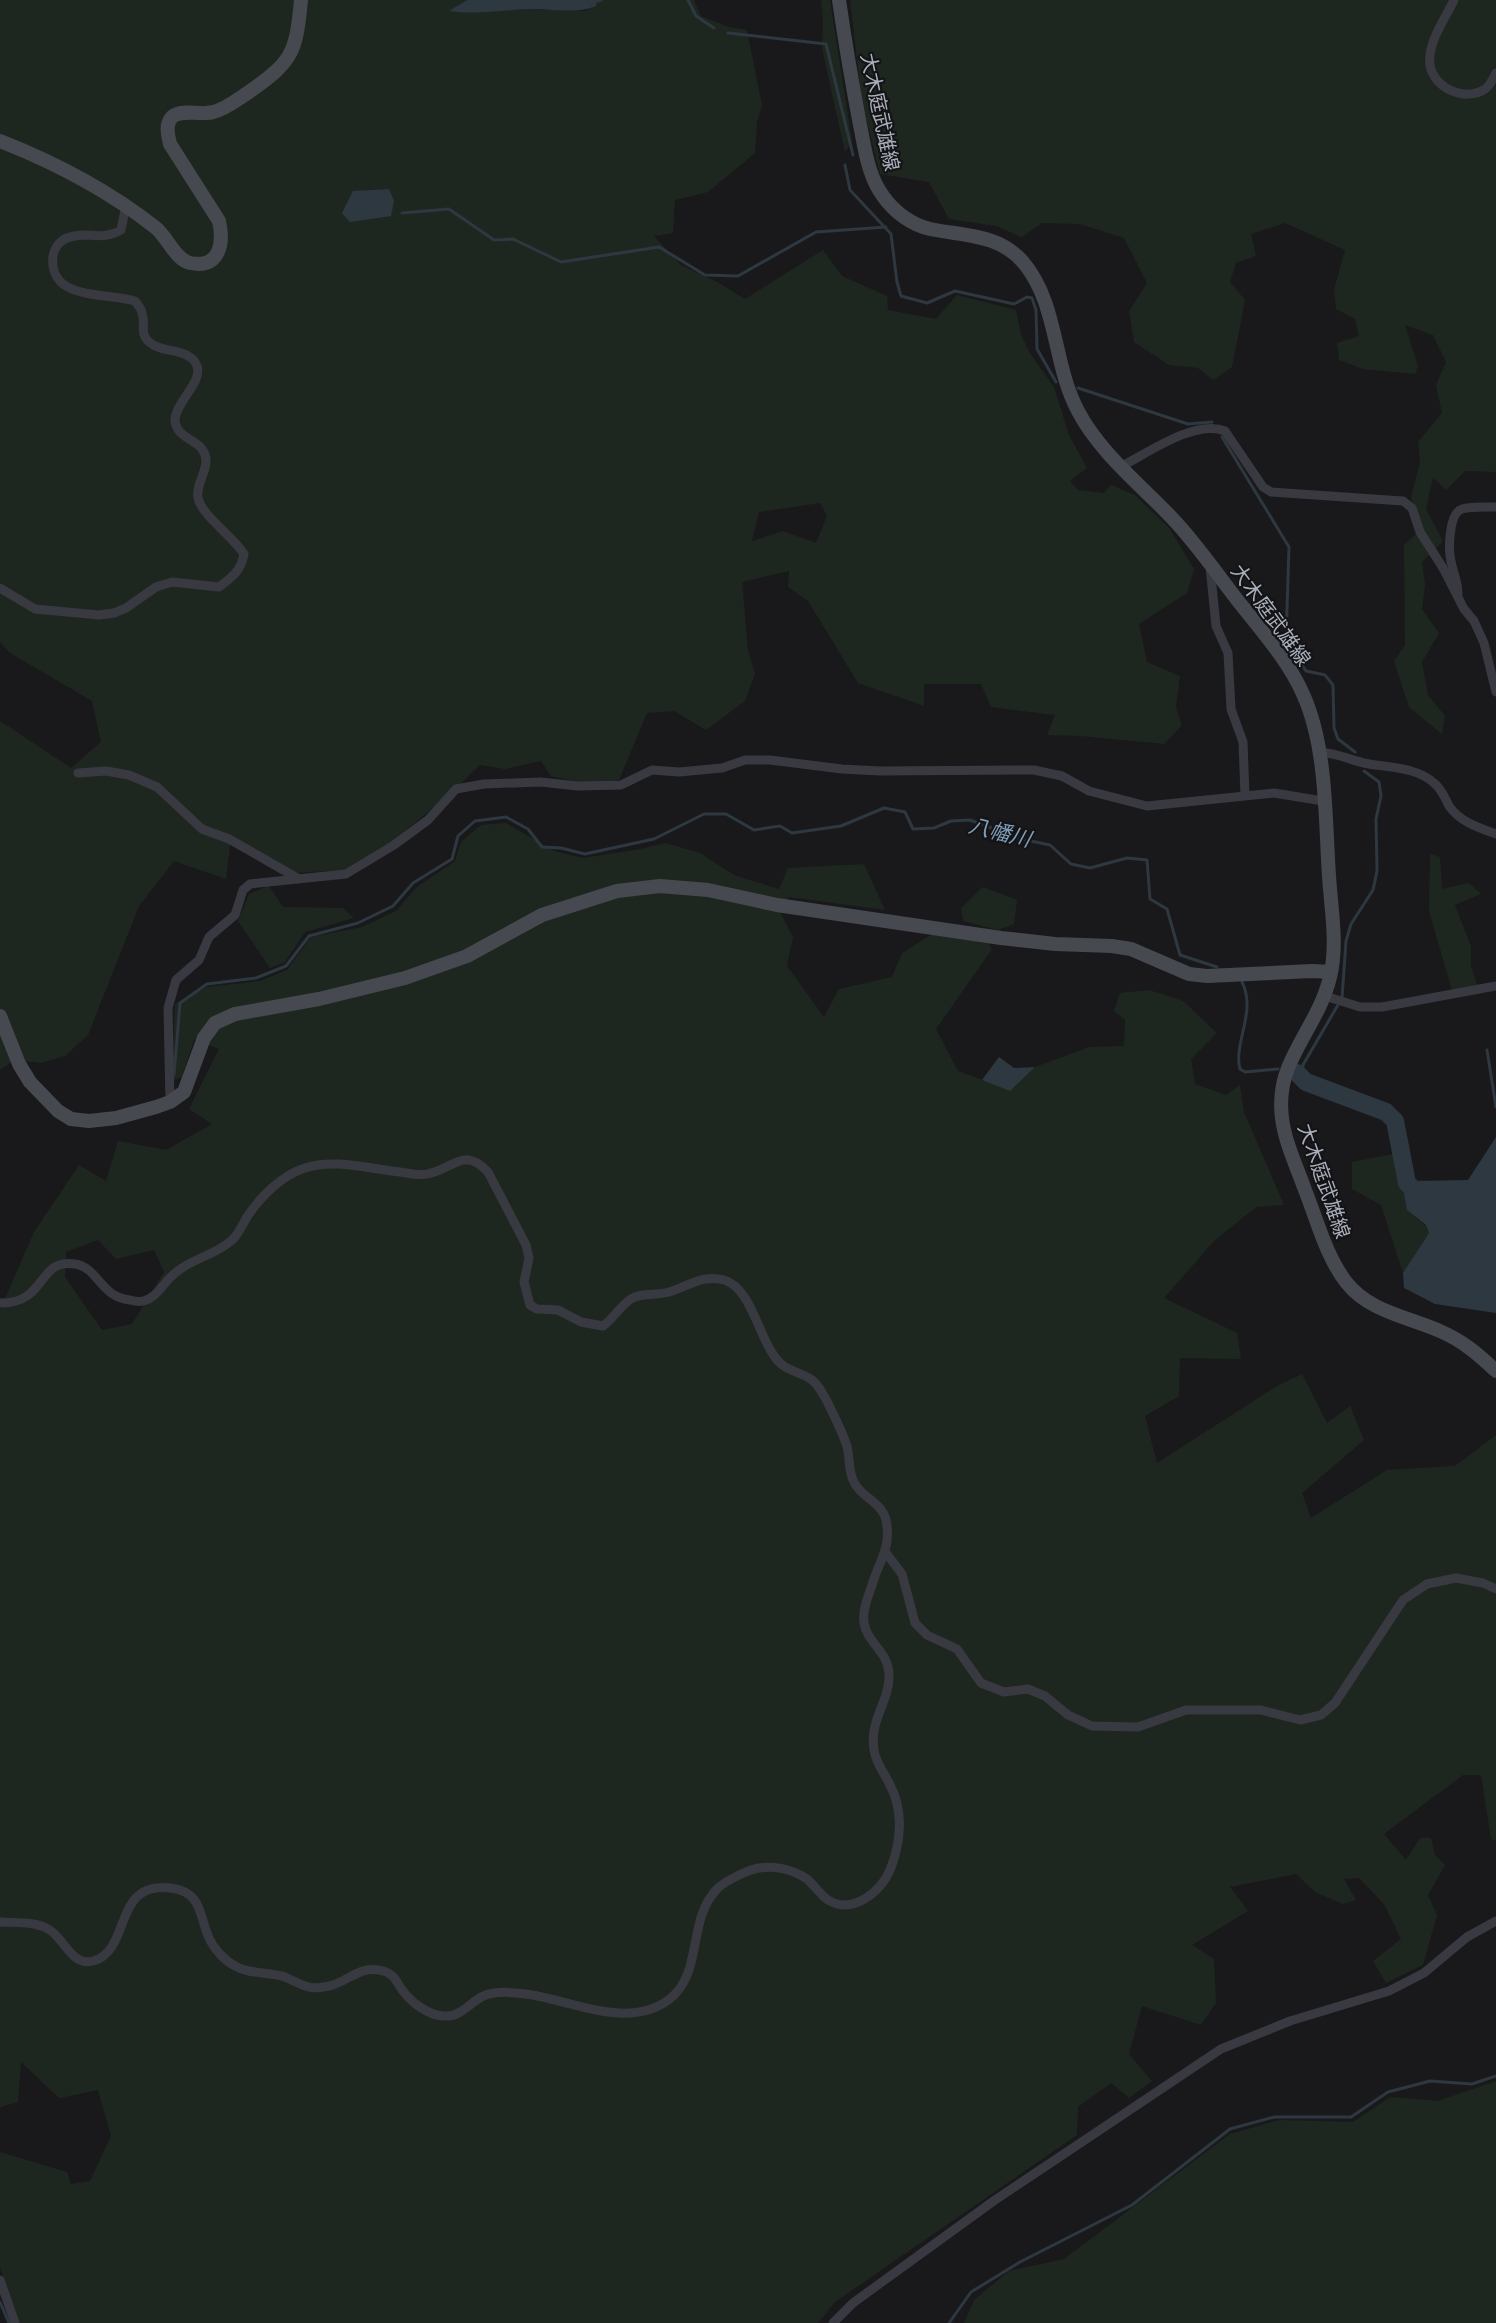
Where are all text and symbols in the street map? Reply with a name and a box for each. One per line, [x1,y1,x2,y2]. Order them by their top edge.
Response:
street label: 大木庭武雄線 [855,51,905,173]
street label: 大木庭武雄線 [1225,559,1317,671]
water label: 八幡川 [966,811,1036,853]
street label: 大木庭武雄線 [1292,1120,1356,1242]

